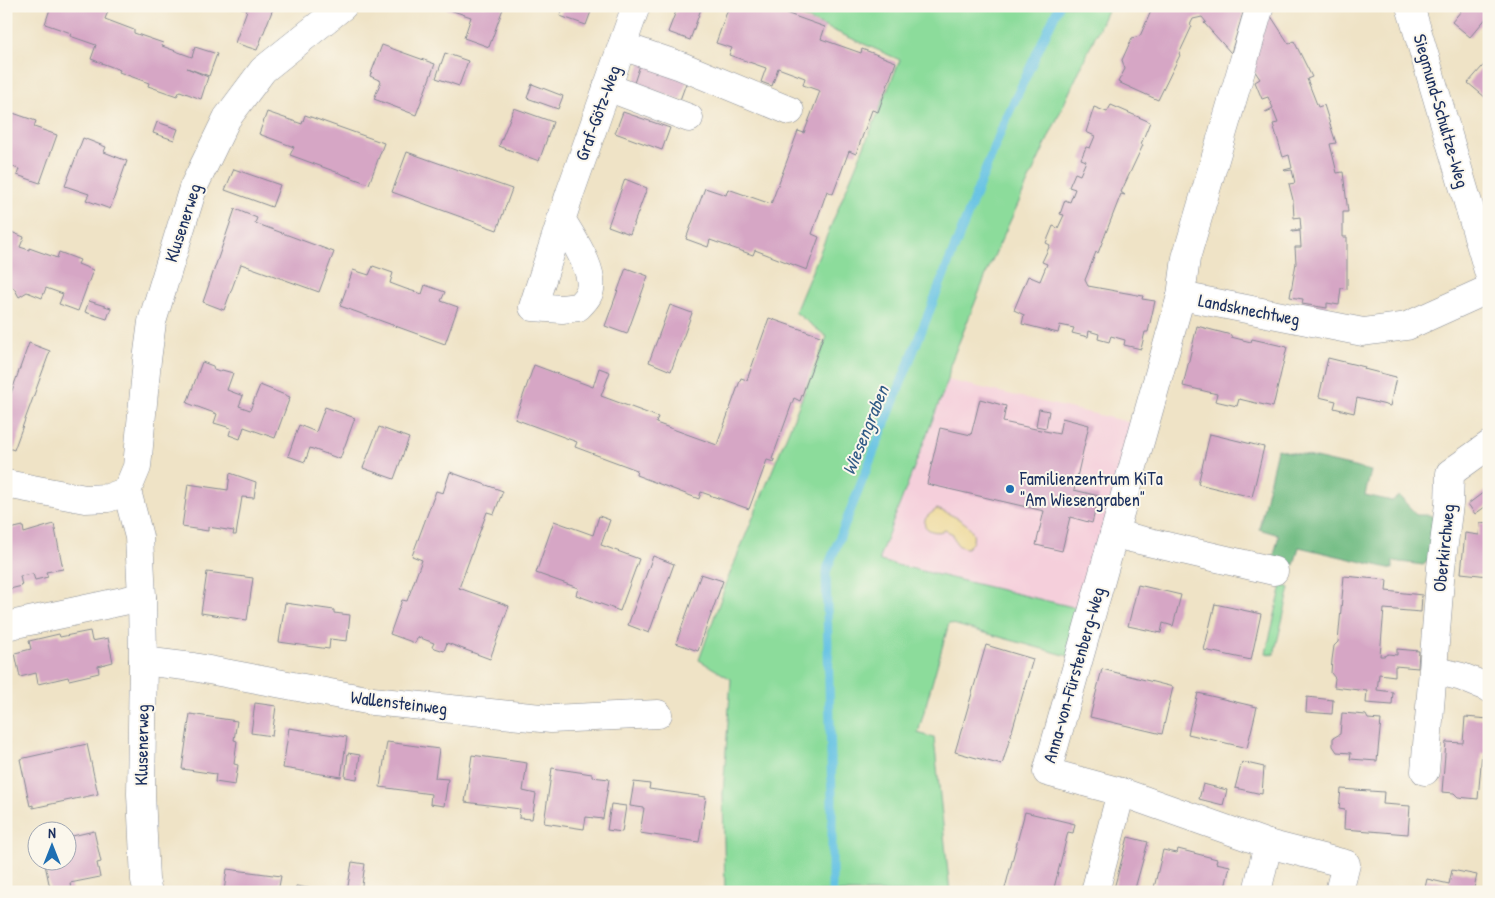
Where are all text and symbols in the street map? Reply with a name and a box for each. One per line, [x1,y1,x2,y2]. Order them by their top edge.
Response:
street label: Siegmund-Schultze-Weg [1408,31,1475,191]
street label: Graf-Götz-Weg [569,62,626,164]
street label: Klusenerweg [158,180,207,265]
street label: Landsknechtweg [1196,287,1302,332]
water label: Wiesengraben [835,380,895,479]
place label: Familienzentrum KiTa "Am Wiesengraben" [1019,466,1163,512]
marker: Familienzentrum KiTa "Am Wiesengraben" [1004,483,1016,495]
street label: Oberkirchweg [1426,503,1461,593]
street label: Anna-von-Fürstenberg-Weg [1036,584,1111,766]
street label: Wallensteinweg [349,684,449,721]
street label: Klusenerweg [128,704,155,786]
north arrow [28,820,78,870]
text: N [48,823,56,842]

